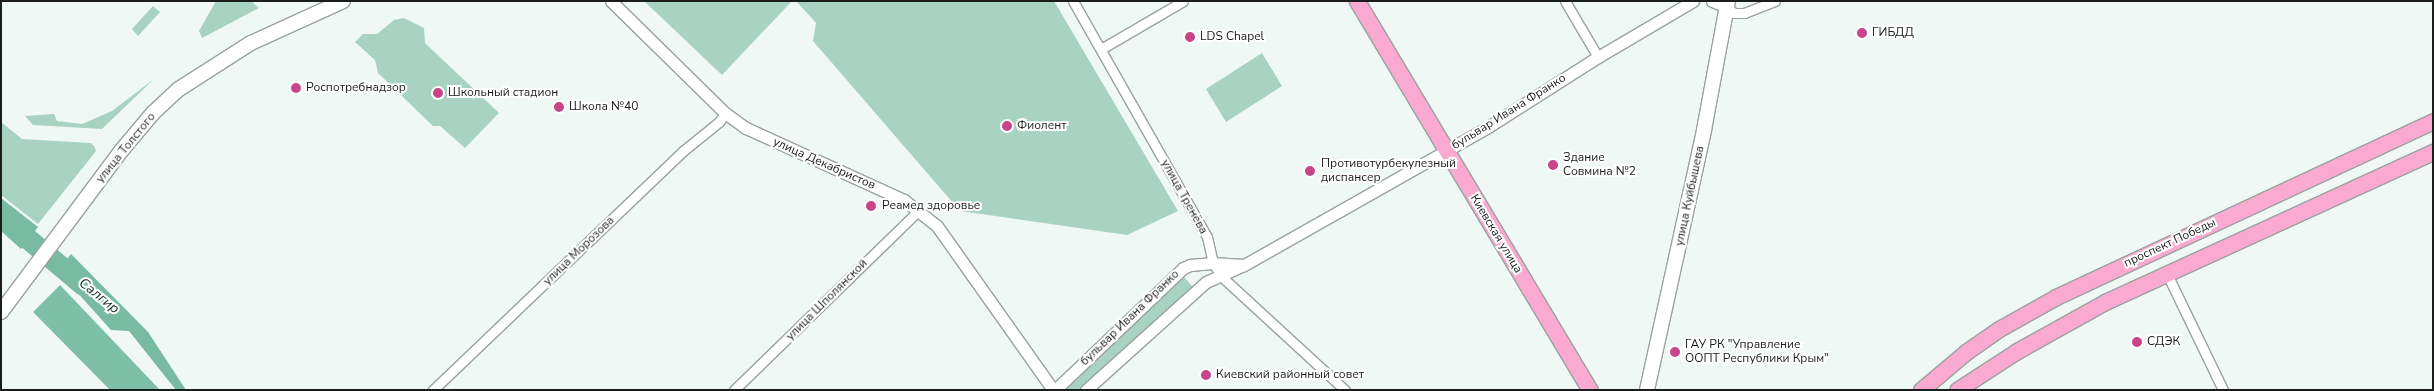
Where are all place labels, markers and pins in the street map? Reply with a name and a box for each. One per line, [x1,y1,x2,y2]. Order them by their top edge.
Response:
place label: ГИБДД [1872,26,1914,40]
marker: ГИБДД [1856,27,1868,39]
place label: LDS Chapel [1200,30,1264,44]
marker: LDS Chapel [1184,31,1196,43]
place label: Роспотребнадзор [306,81,406,95]
marker: Роспотребнадзор [290,82,302,94]
place label: Школьный стадион [448,86,558,100]
marker: Школьный стадион [432,87,444,99]
place label: Школа №40 [569,100,638,114]
marker: Школа №40 [553,101,565,113]
place label: Фиолент [1017,119,1067,133]
marker: Фиолент [1001,120,1013,132]
place label: Здание Совмина №2 [1563,151,1636,179]
place label: Противотурбекулезный диспансер [1321,157,1456,185]
marker: Здание Совмина №2 [1547,159,1559,171]
marker: Противотурбекулезный диспансер [1303,164,1317,178]
marker: Реамед здоровье [864,199,878,213]
place label: Реамед здоровье [882,199,980,213]
place label: СДЭК [2147,335,2180,349]
marker: СДЭК [2131,336,2143,348]
place label: ГАУ РК "Управление ООПТ Республики Крым" [1685,338,1829,366]
marker: ГАУ РК "Управление ООПТ Республики Крым" [1669,346,1681,358]
place label: Киевский районный совет [1216,368,1364,382]
marker: Киевский районный совет [1200,369,1212,381]

